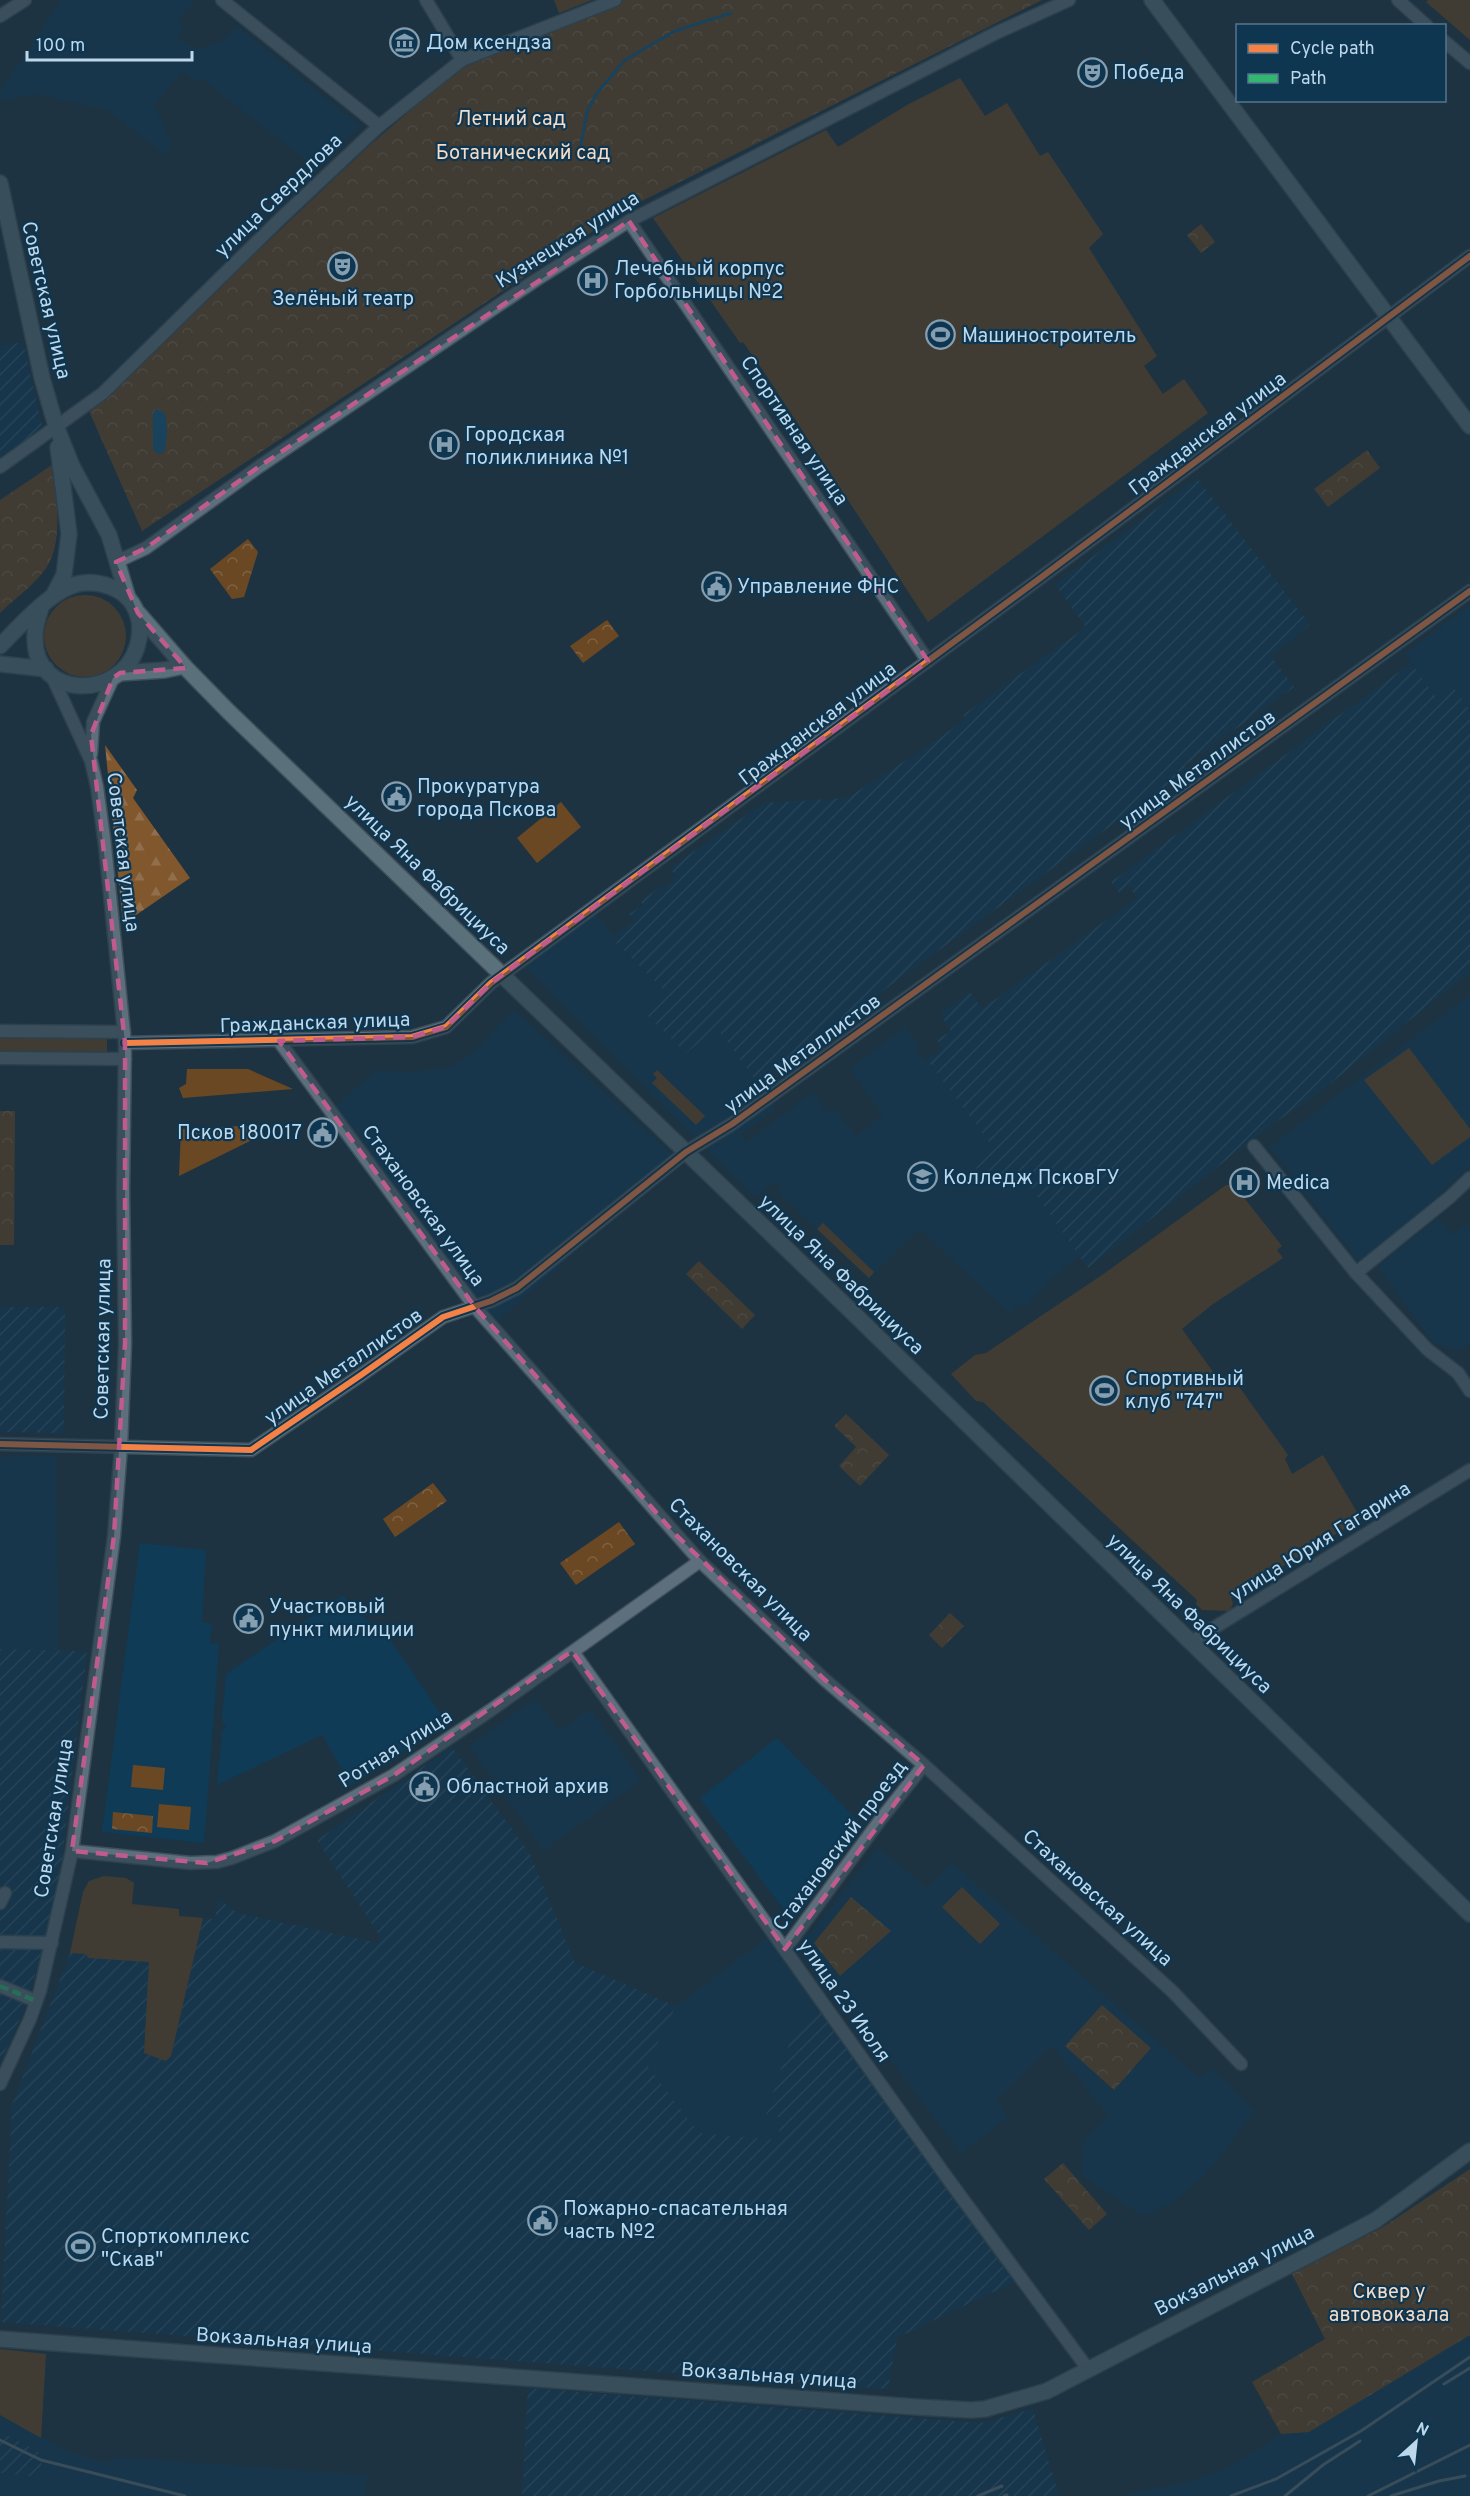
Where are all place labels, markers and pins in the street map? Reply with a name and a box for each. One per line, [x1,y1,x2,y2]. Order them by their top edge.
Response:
museum icon: Дом ксендза [389,26,421,58]
place label: Дом ксендза [426,31,552,57]
theatre icon: Победа [1076,56,1108,88]
place label: Победа [1113,61,1184,87]
theatre icon: Зелёный театр [327,251,359,283]
place label: Лечебный корпус Горбольницы №2 [614,257,785,306]
hospital icon: Лечебный корпус Горбольницы №2 [577,264,609,296]
place label: Зелёный театр [272,287,414,313]
sports icon: Машиностроитель [925,319,957,351]
place label: Машиностроитель [962,324,1136,350]
place label: Городская поликлиника №1 [465,423,629,472]
hospital icon: Городская поликлиника №1 [428,429,460,461]
public building icon: Управление ФНС [700,570,732,602]
place label: Управление ФНС [737,575,899,601]
place label: Прокуратура города Пскова [417,775,556,824]
public building icon: Прокуратура города Пскова [380,781,412,813]
public building icon: Псков 180017 [307,1116,339,1148]
place label: Псков 180017 [177,1121,302,1147]
school or university icon: Колледж ПсковГУ [906,1161,938,1193]
place label: Колледж ПсковГУ [943,1166,1120,1192]
hospital icon: Medica [1229,1166,1261,1198]
place label: Medica [1266,1171,1330,1197]
place label: Спортивный клуб "747" [1125,1367,1244,1416]
sports icon: Спортивный клуб "747" [1088,1374,1120,1406]
place label: Участковый пункт милиции [269,1595,414,1644]
public building icon: Участковый пункт милиции [232,1602,264,1634]
public building icon: Областной архив [409,1770,441,1802]
place label: Областной архив [446,1775,609,1801]
place label: Пожарно-спасательная часть №2 [563,2197,788,2246]
public building icon: Пожарно-спасательная часть №2 [526,2204,558,2236]
place label: Спорткомплекс "Скав" [101,2225,250,2274]
sports icon: Спорткомплекс "Скав" [64,2231,96,2263]

